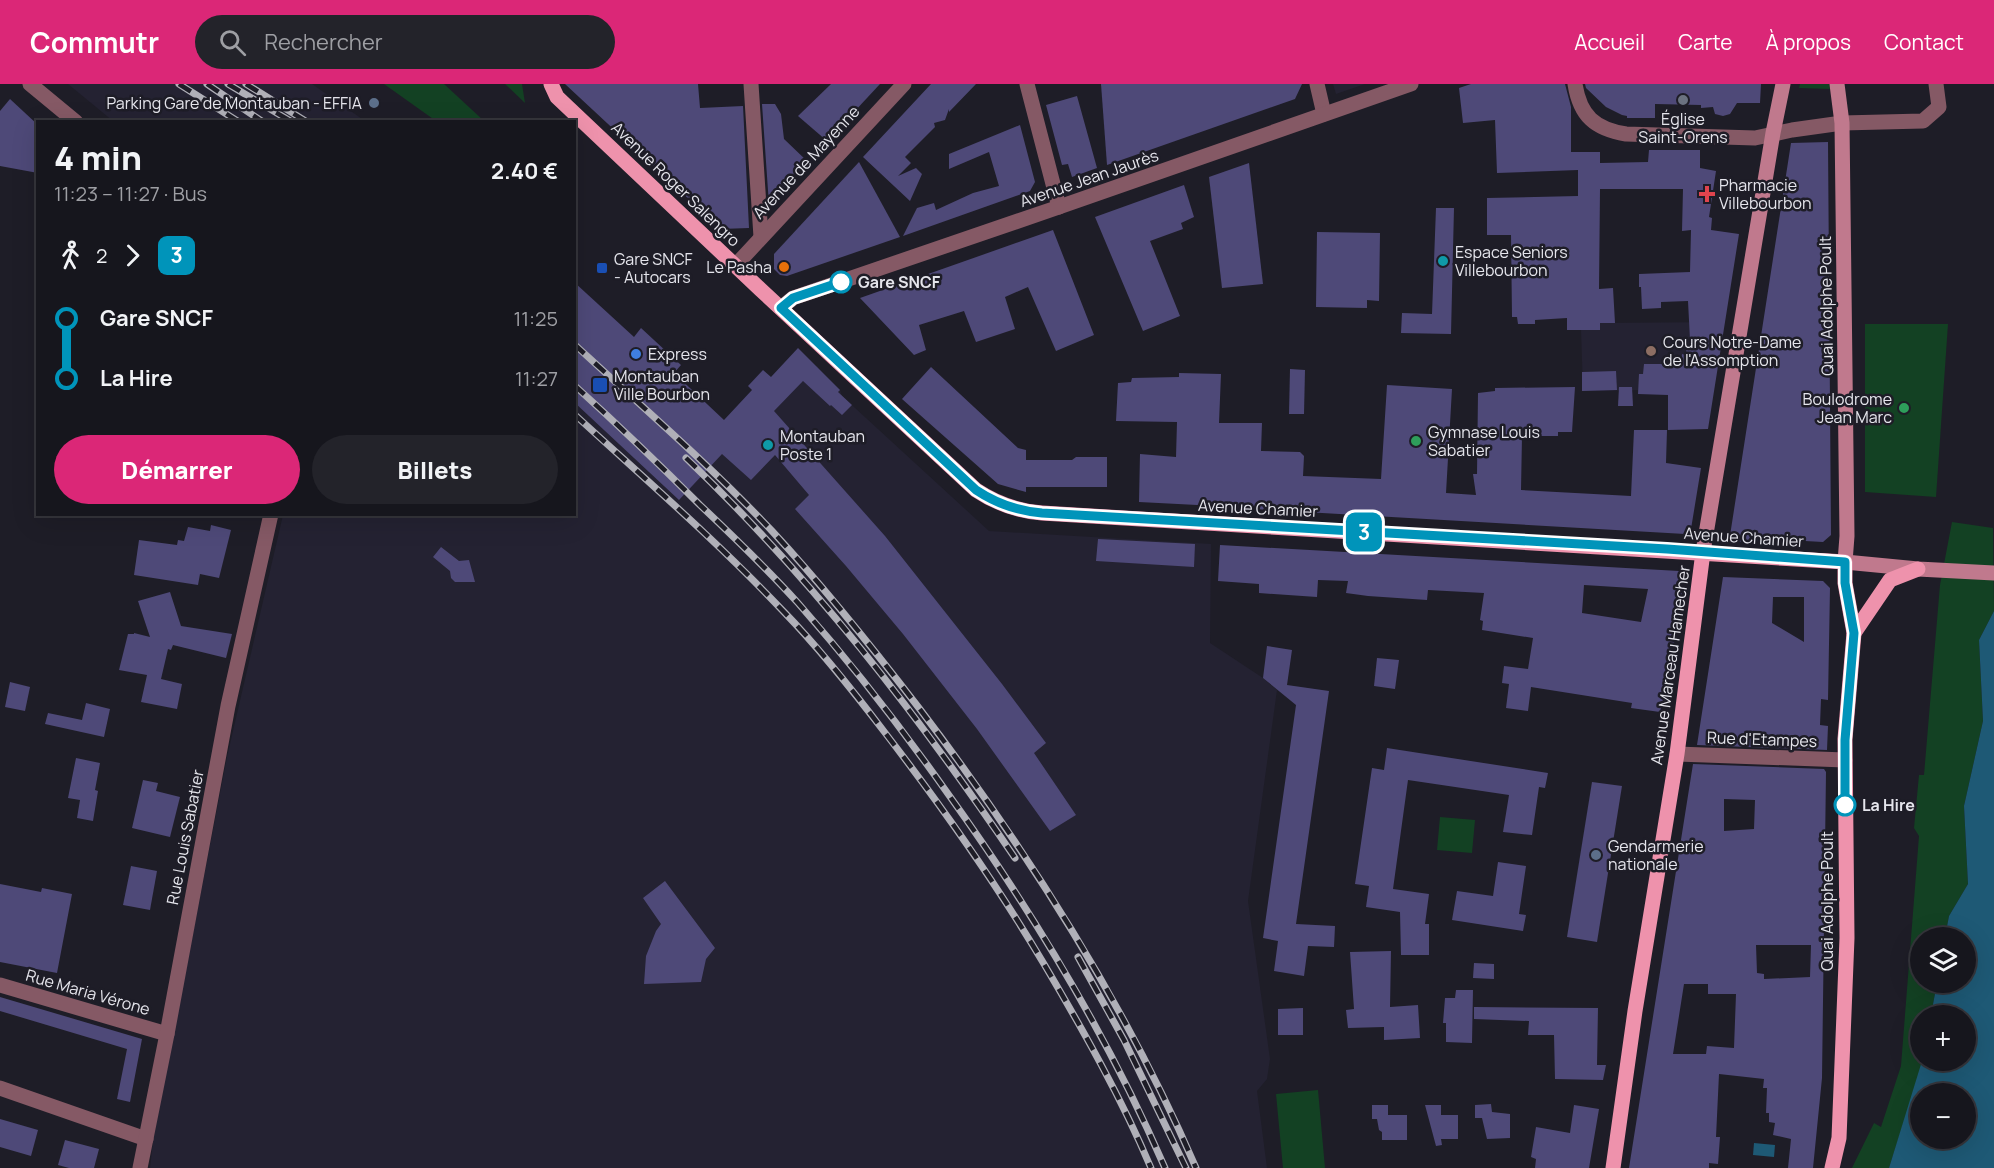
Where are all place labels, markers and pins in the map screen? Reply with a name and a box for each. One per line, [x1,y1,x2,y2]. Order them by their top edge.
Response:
place label: Parking Gare de Montauban - EFFIA [107,92,362,114]
marker: Église Saint-Orens [1676,93,1690,107]
marker: Parking Gare de Montauban - EFFIA [367,96,381,110]
place label: Église Saint-Orens [1638,108,1728,148]
place label: Pharmacie Villebourbon [1719,174,1812,214]
marker: Pharmacie Villebourbon [1700,187,1714,201]
place label: Espace Seniors Villebourbon [1455,241,1568,281]
place label: Gare SNCF - Autocars [614,248,693,288]
marker: Espace Seniors Villebourbon [1436,254,1450,268]
place label: Le Pasha [706,256,772,278]
marker: Le Pasha [777,260,791,274]
marker: Gare SNCF - Autocars [595,261,609,275]
marker: Gare SNCF [830,271,852,293]
place label: Gare SNCF [858,271,941,293]
place label: Cours Notre-Dame de l'Assomption [1663,331,1801,371]
place label: Express [648,343,707,365]
marker: Cours Notre-Dame de l'Assomption [1644,344,1658,358]
marker: Express [629,347,643,361]
place label: Montauban Ville Bourbon [614,365,710,405]
marker: Montauban Ville Bourbon [591,376,609,394]
place label: Boulodrome Jean Marc [1803,388,1892,428]
marker: Boulodrome Jean Marc [1897,401,1911,415]
place label: Gymnase Louis Sabatier [1428,421,1540,461]
place label: Montauban Poste 1 [780,425,865,465]
marker: Gymnase Louis Sabatier [1409,434,1423,448]
marker: Montauban Poste 1 [761,438,775,452]
marker: La Hire [1834,794,1856,816]
place label: La Hire [1862,794,1915,816]
place label: Gendarmerie nationale [1608,835,1704,875]
marker: Gendarmerie nationale [1589,848,1603,862]

